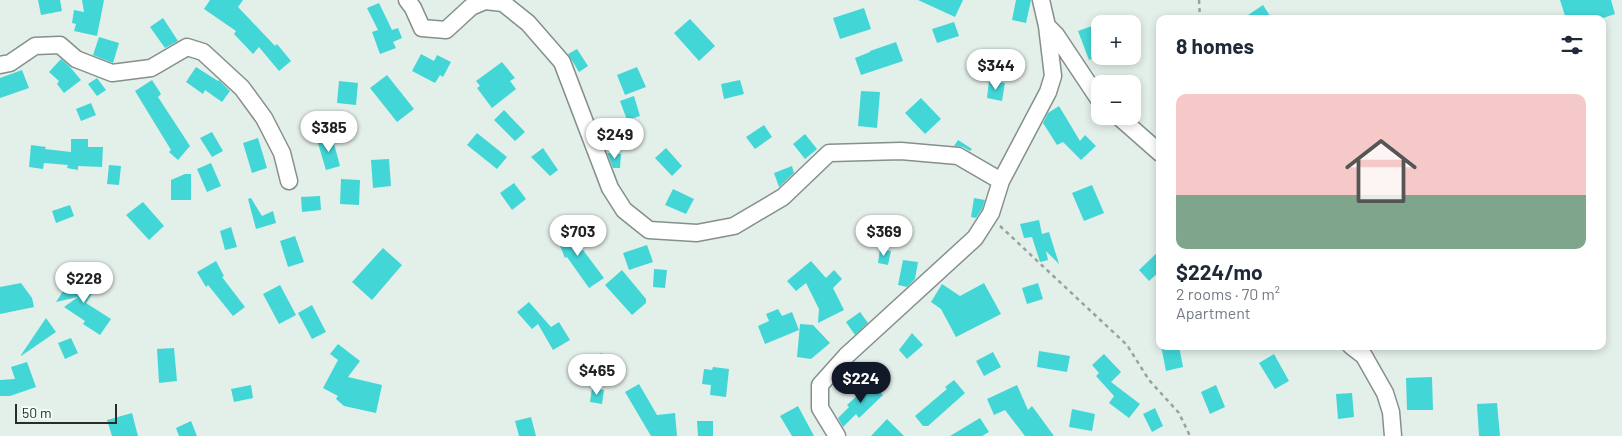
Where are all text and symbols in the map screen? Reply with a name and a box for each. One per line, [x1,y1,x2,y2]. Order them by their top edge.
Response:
map controls [1091,15,1141,125]
button: + [1091,15,1141,65]
icon: filters [1558,31,1586,59]
text: 8 homes [1176,33,1254,58]
pin: $344 [966,48,1026,91]
text: $344 [977,55,1015,74]
button: − [1091,75,1141,125]
pin: $385 [299,110,359,153]
text: $385 [311,117,347,136]
pin: $249 [585,118,645,160]
text: $249 [597,124,633,143]
icon: home [1336,126,1426,216]
pin: $703 [548,214,608,257]
pin: $369 [854,214,914,257]
text: $703 [561,221,595,240]
text: $369 [867,221,901,240]
text: $224/mo [1176,259,1263,284]
pin: $228 [54,262,114,304]
text: $228 [66,268,102,287]
text: 2 rooms · 70 m² [1176,284,1280,303]
text: Apartment [1176,303,1251,322]
pin: $465 [567,354,627,396]
text: $465 [579,360,615,379]
pin: $224 [831,362,891,404]
text: $224 [843,368,879,387]
scale bar [15,401,118,424]
text: 50 m [22,404,51,421]

